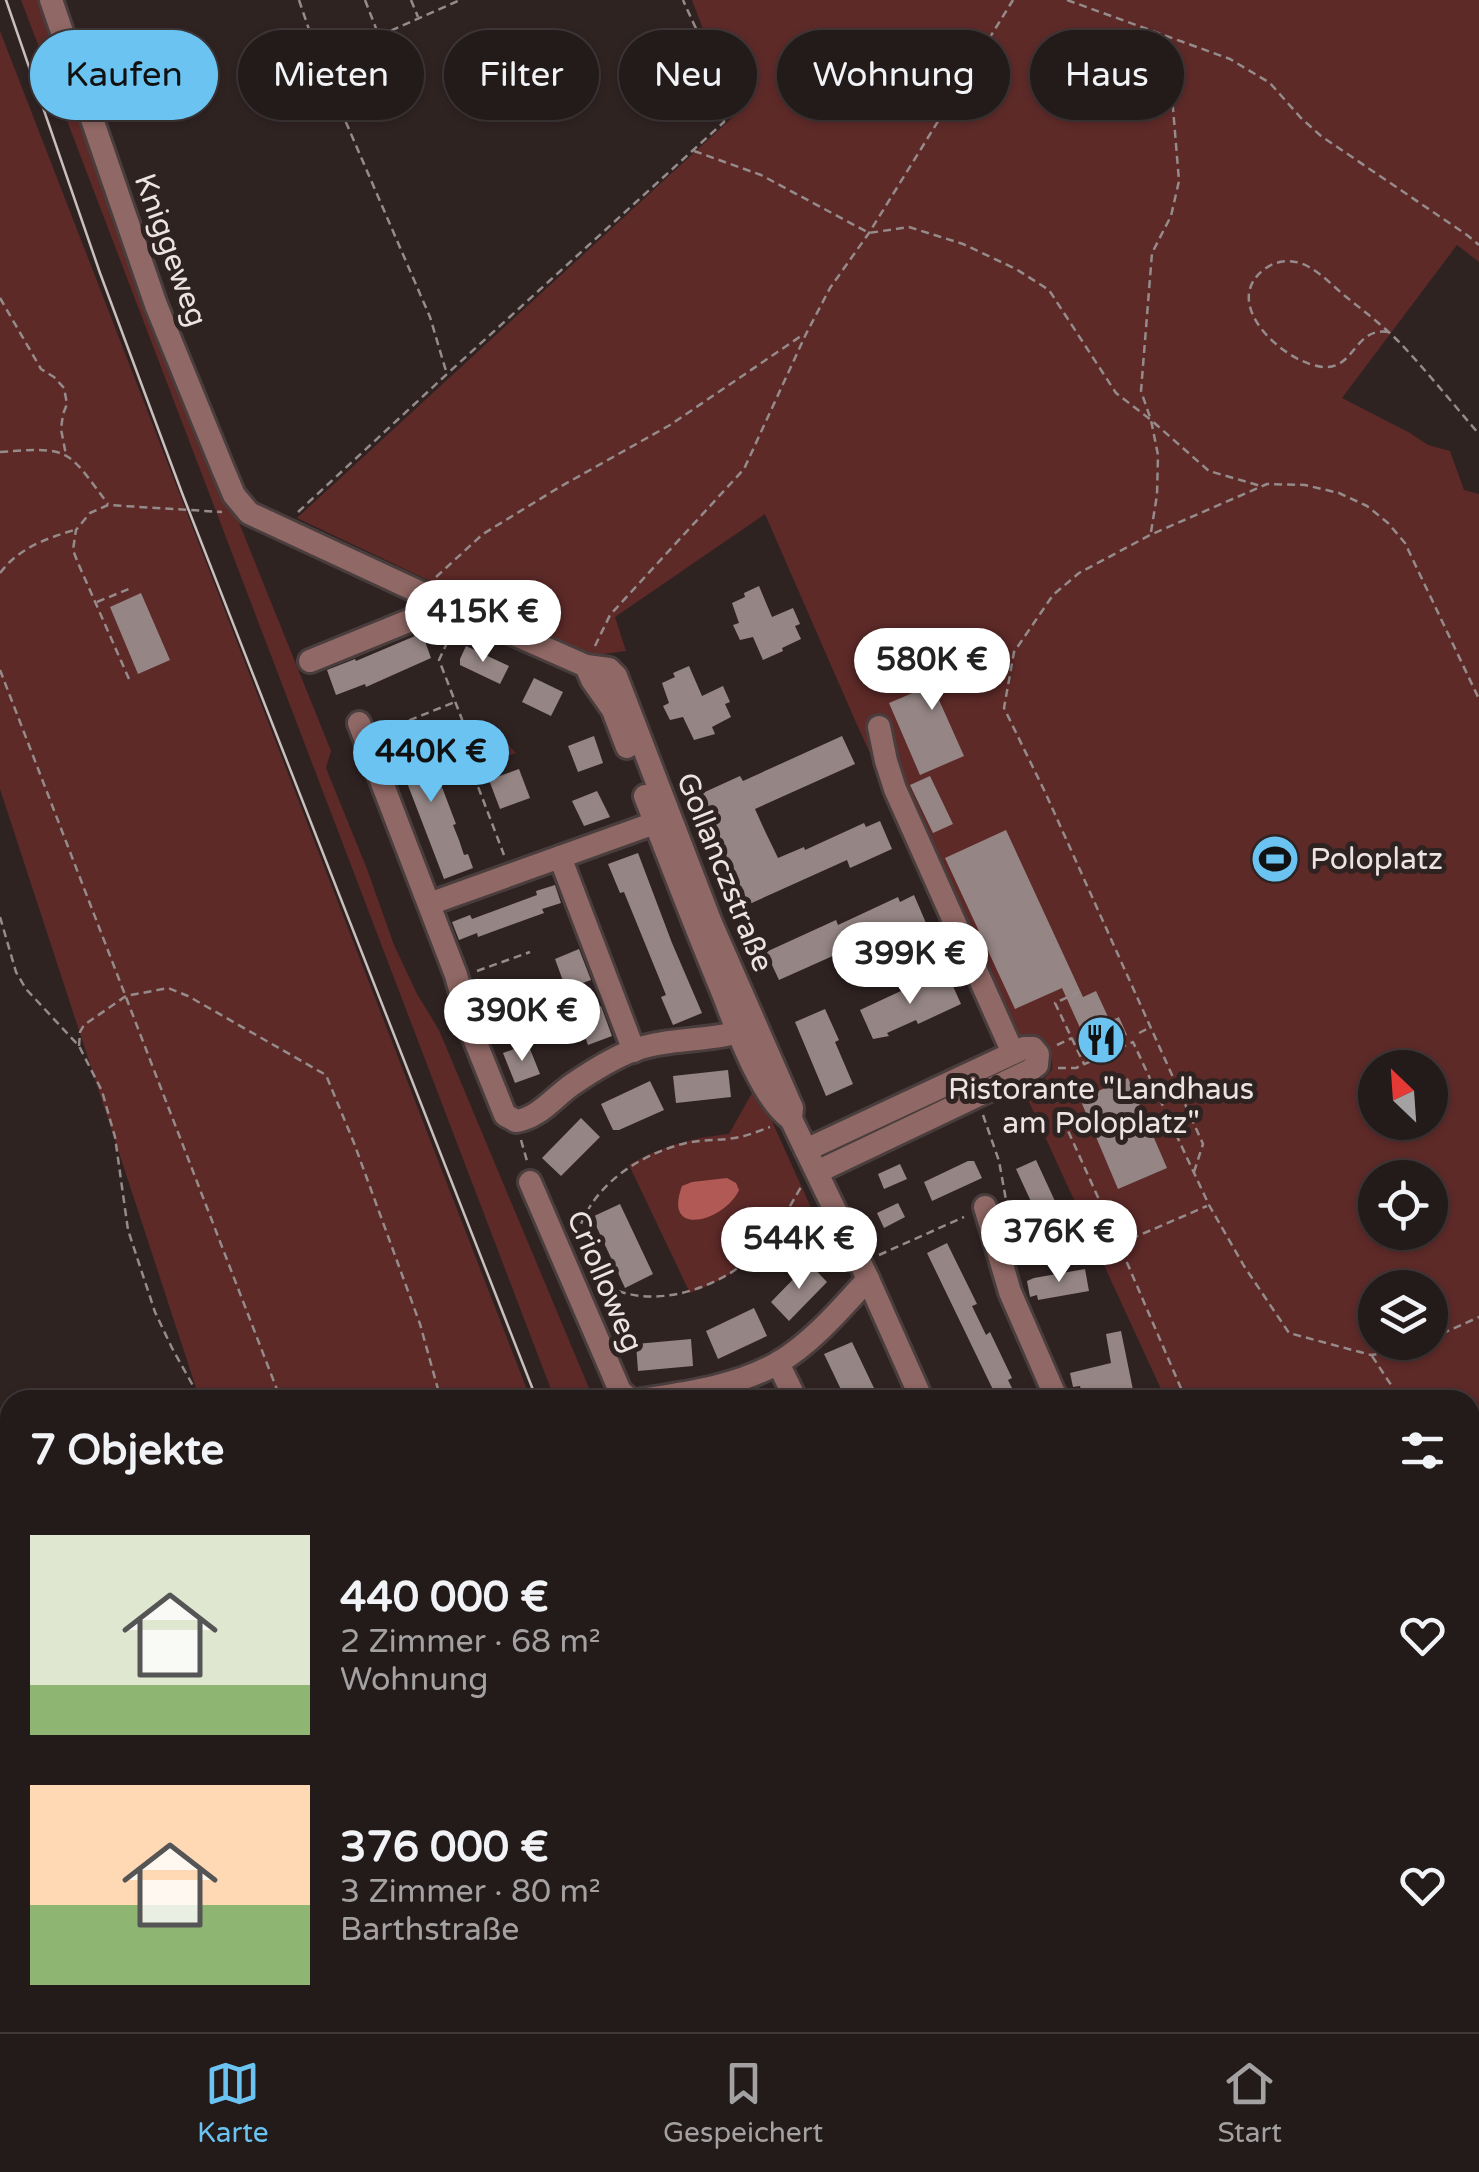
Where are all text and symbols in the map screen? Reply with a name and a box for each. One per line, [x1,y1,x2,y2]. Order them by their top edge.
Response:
chip: Kaufen [30,30,218,120]
chip: Mieten [238,30,424,120]
chip: Filter [444,30,599,120]
chip: Neu [619,30,757,120]
chip: Wohnung [777,30,1010,120]
chip: Haus [1030,30,1184,120]
street label: Kniggeweg [126,169,215,332]
pin: 415K € [402,580,564,665]
text: 415K € [427,593,539,631]
pin: 580K € [851,628,1013,713]
text: 580K € [876,641,988,679]
pin: 440K € [350,720,512,805]
text: 440K € [375,733,487,771]
street label: Gollanczstraße [668,767,781,977]
sports icon: Poloplatz [1249,833,1301,885]
place label: Poloplatz [1310,841,1443,878]
pin: 399K € [829,922,991,1007]
text: 399K € [854,935,966,973]
pin: 390K € [441,979,603,1064]
text: 390K € [466,992,578,1030]
restaurant icon: Ristorante "Landhaus am Poloplatz" [1075,1014,1127,1066]
north arrow [1358,1050,1448,1140]
map controls [1358,1050,1448,1360]
place label: Ristorante "Landhaus am Poloplatz" [948,1071,1254,1142]
button: locate [1358,1160,1448,1250]
pin: 376K € [978,1200,1140,1285]
street label: Criolloweg [558,1205,651,1358]
pin: 544K € [718,1207,880,1292]
text: 376K € [1003,1213,1115,1251]
text: 544K € [743,1220,855,1258]
button: layers [1358,1270,1448,1360]
icon: filters [1395,1423,1450,1478]
text: 7 Objekte [30,1425,224,1476]
text: 440 000 € [340,1572,549,1623]
icon: home [110,1575,230,1695]
icon: heart [1395,1608,1450,1663]
text: 2 Zimmer · 68 m² [340,1623,601,1661]
text: Wohnung [340,1661,488,1699]
text: 376 000 € [340,1822,549,1873]
icon: home [110,1825,230,1945]
icon: heart [1395,1858,1450,1913]
text: 3 Zimmer · 80 m² [340,1873,601,1911]
text: Barthstraße [340,1911,519,1949]
tab: Karte [197,2056,269,2150]
tab: Gespeichert [663,2056,823,2150]
tab: Start [1217,2056,1282,2150]

